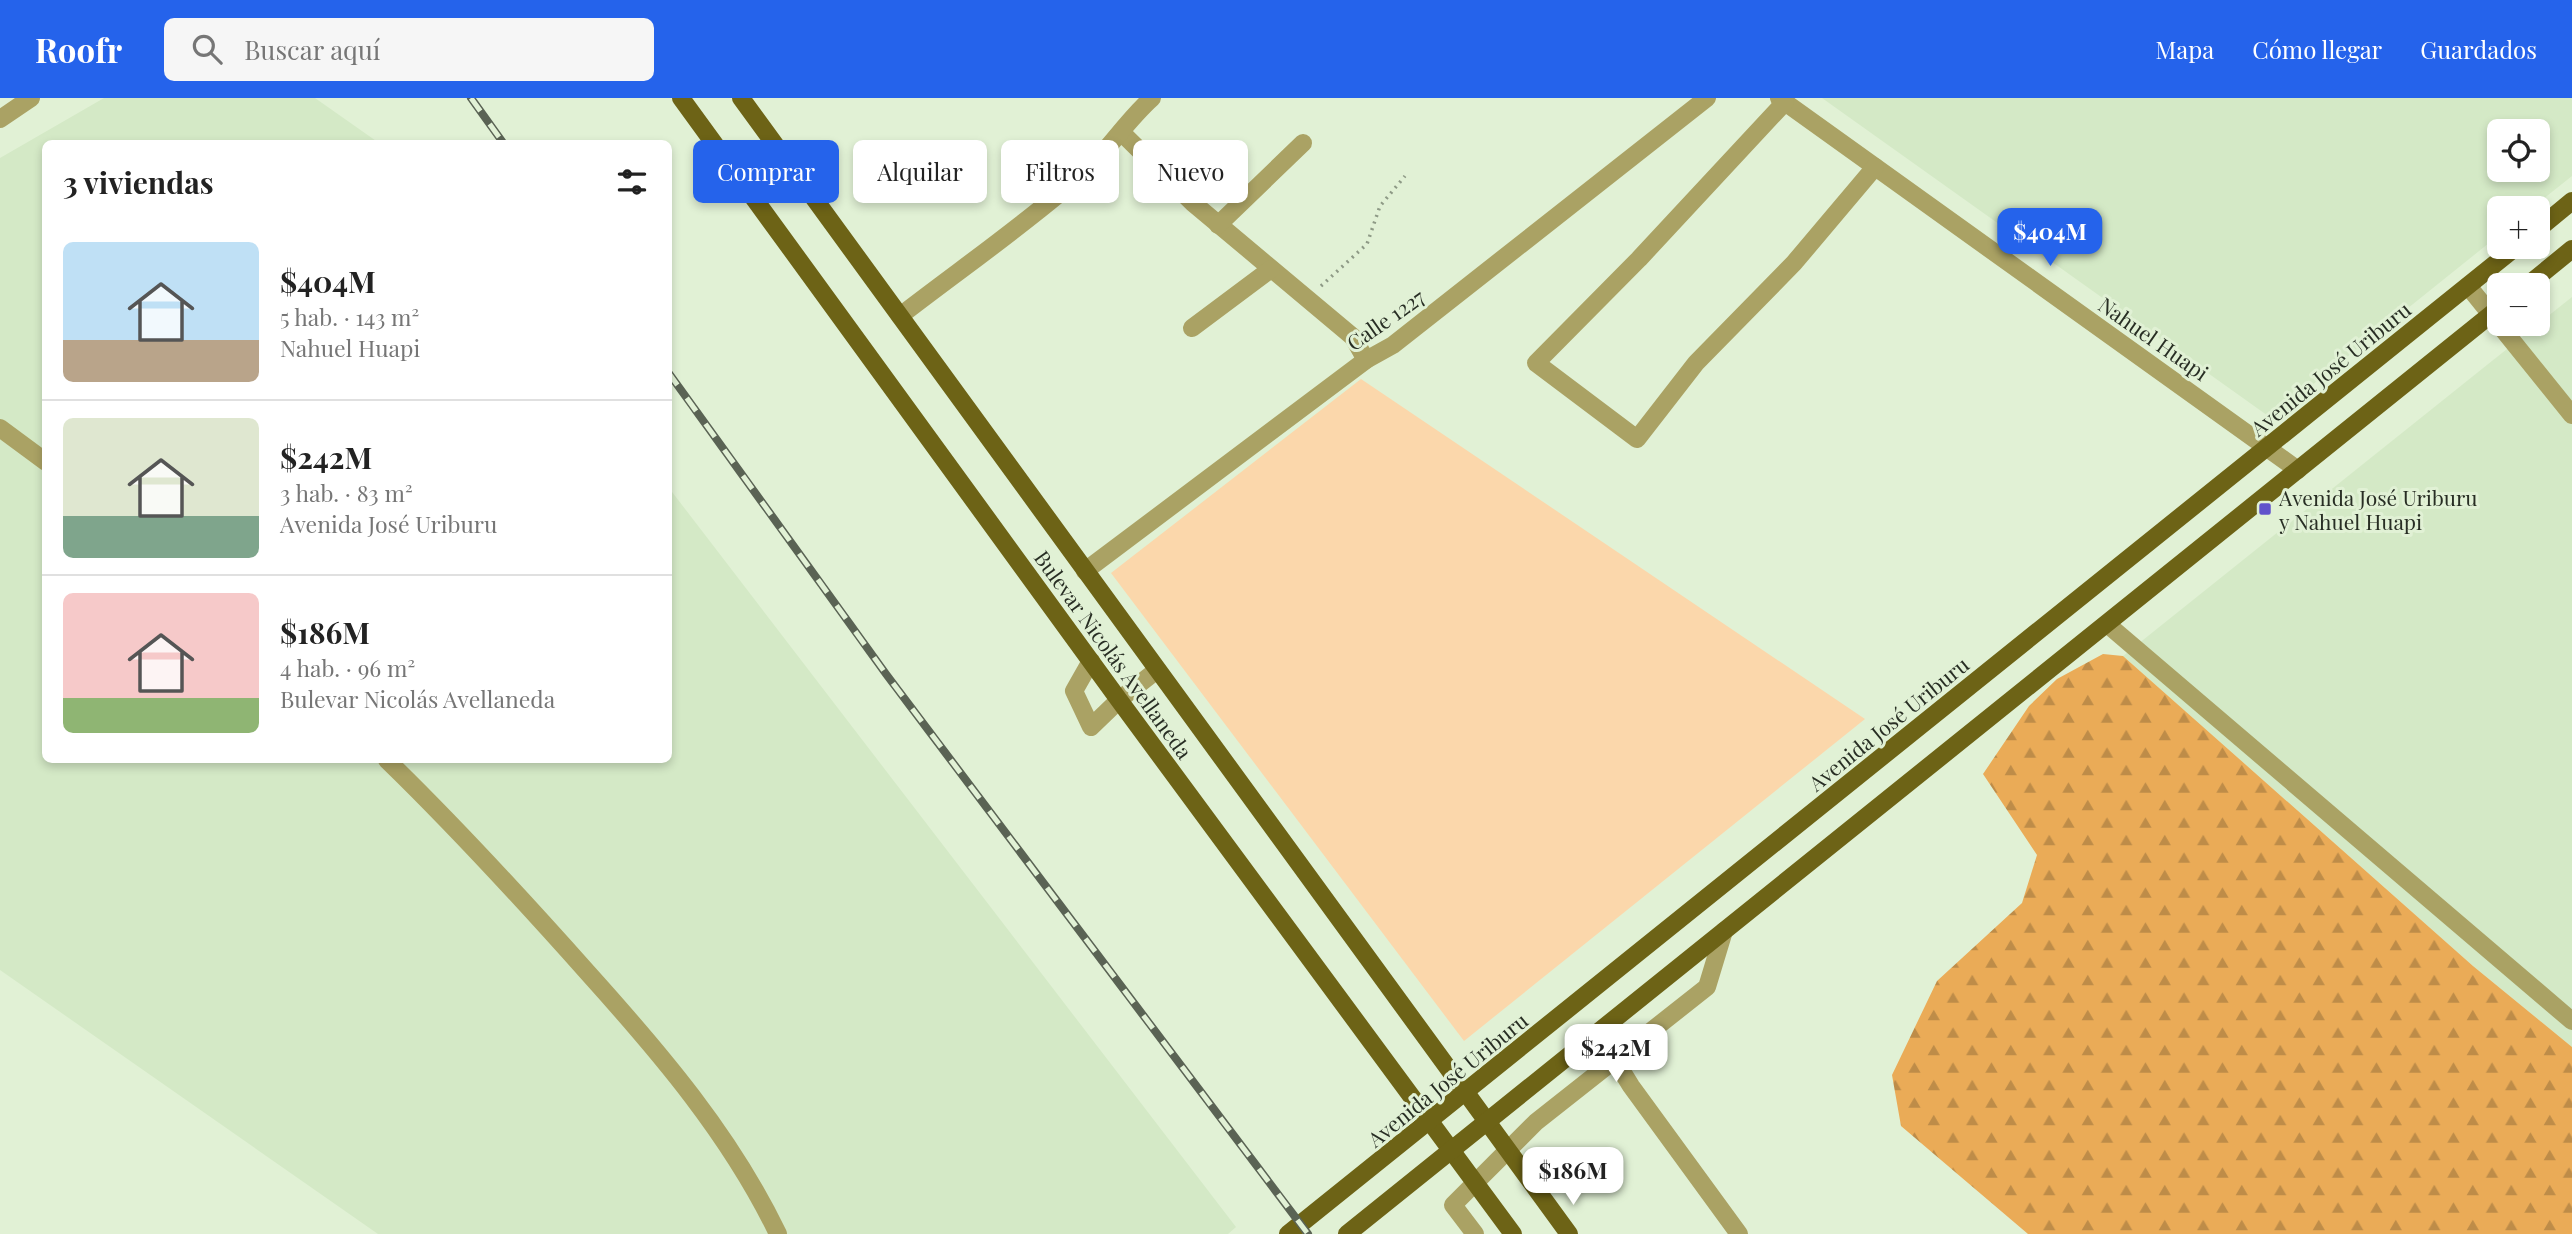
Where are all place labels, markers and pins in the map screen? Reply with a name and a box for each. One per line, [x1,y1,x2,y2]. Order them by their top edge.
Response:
pin: $404M [2001,208,2099,268]
place label: Avenida José Uriburu y Nahuel Huapi [2278,483,2478,535]
marker: Avenida José Uriburu y Nahuel Huapi [2257,501,2273,517]
pin: $242M [1567,1024,1665,1084]
pin: $186M [1524,1148,1622,1207]

